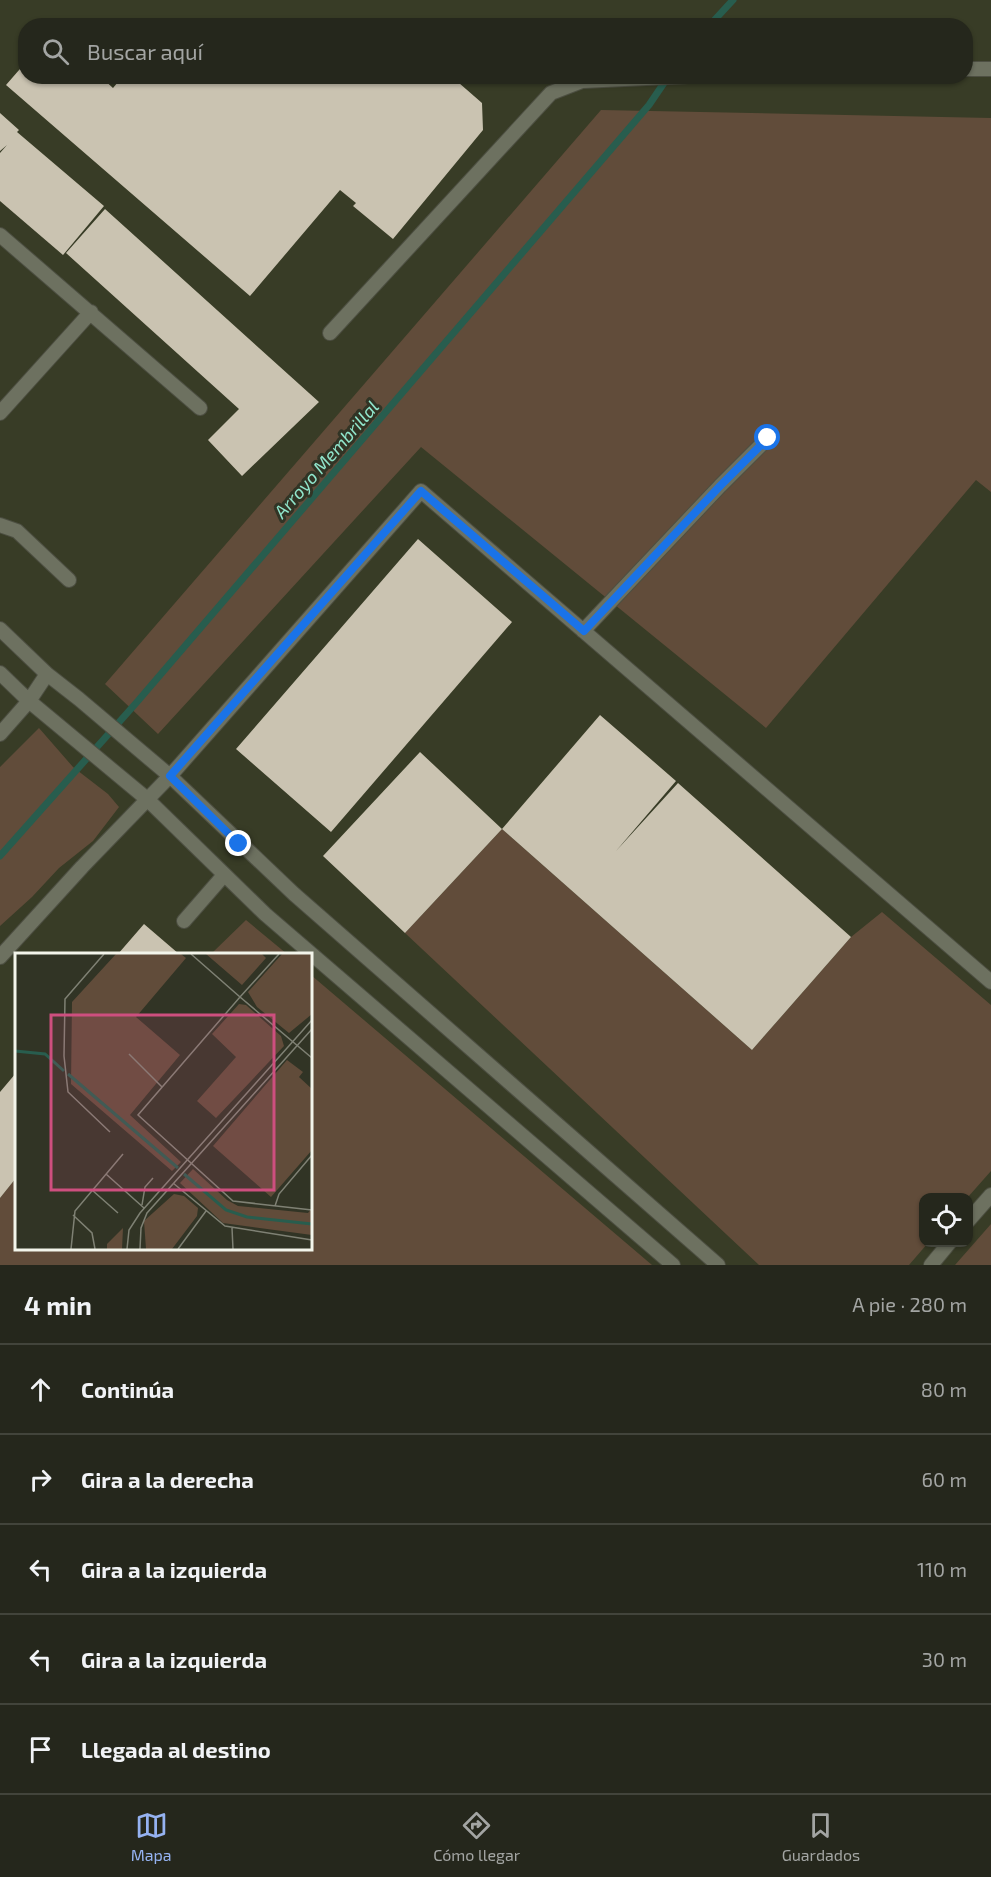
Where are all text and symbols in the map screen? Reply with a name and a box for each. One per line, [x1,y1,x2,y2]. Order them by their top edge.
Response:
search box [18,18,973,84]
icon: search [39,35,72,68]
text: Buscar aquí [87,38,203,64]
water label: Arroyo Membrillal [268,396,383,523]
route start [754,424,780,450]
route end [225,830,251,856]
inset map [15,953,312,1250]
map controls [919,1193,973,1247]
button: locate [919,1193,973,1247]
text: 4 min [24,1289,92,1320]
text: A pie · 280 m [852,1292,967,1316]
icon: ahead [24,1373,57,1406]
text: Continúa [81,1376,174,1402]
text: 80 m [921,1377,967,1401]
icon: right [24,1463,57,1496]
text: Gira a la derecha [81,1466,254,1492]
text: 60 m [922,1467,967,1491]
icon: left [24,1553,57,1586]
text: Gira a la izquierda [81,1556,267,1582]
text: 110 m [917,1557,967,1581]
icon: left [24,1643,57,1676]
text: Gira a la izquierda [81,1646,267,1672]
text: 30 m [922,1647,967,1671]
icon: arrive [24,1733,57,1766]
text: Llegada al destino [81,1736,271,1762]
tab: Mapa [131,1809,172,1864]
tab: Cómo llegar [433,1809,520,1864]
tab: Guardados [782,1809,860,1864]

